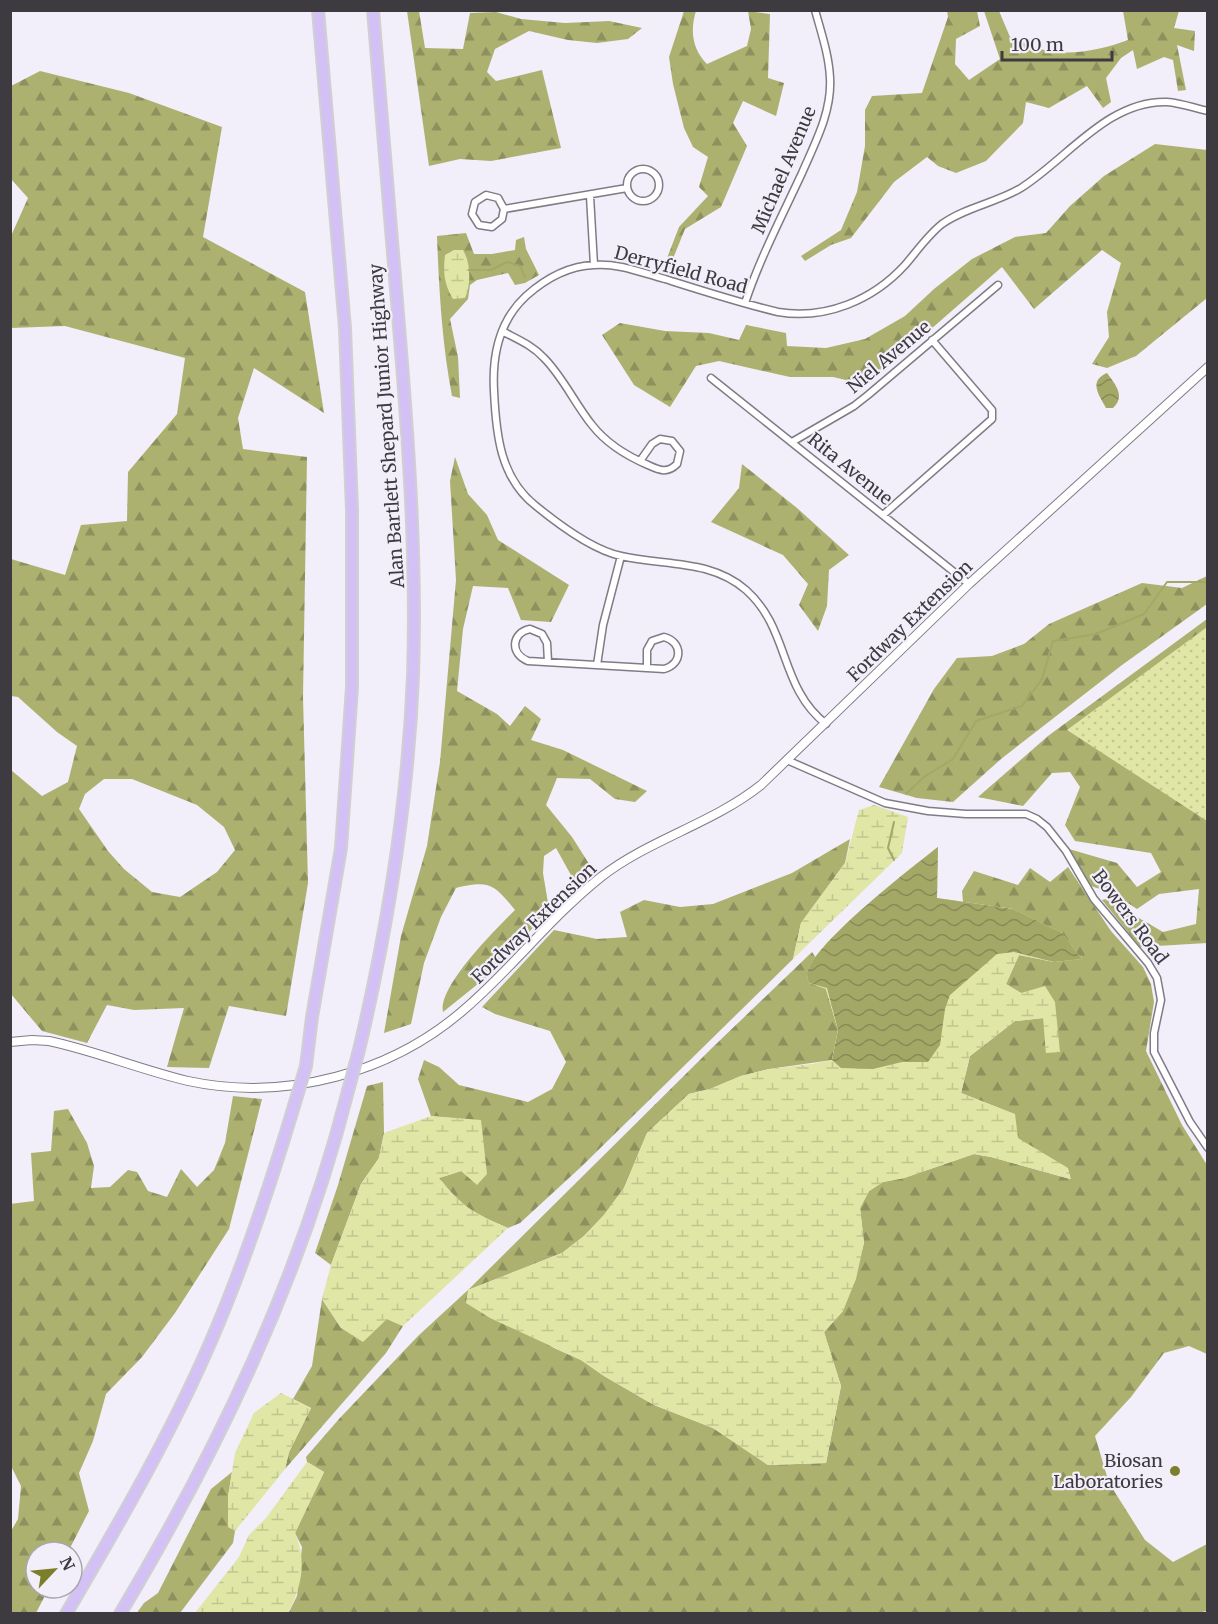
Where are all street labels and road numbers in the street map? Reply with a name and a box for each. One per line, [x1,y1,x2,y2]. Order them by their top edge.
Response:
street label: Michael Avenue [746,103,821,237]
street label: Derryfield Road [612,241,750,298]
street label: Alan Bartlett Shepard Junior Highway [364,262,409,590]
street label: Niel Avenue [842,315,935,398]
street label: Rita Avenue [803,427,897,510]
street label: Fordway Extension [842,555,977,686]
street label: Fordway Extension [466,857,601,988]
street label: Bowers Road [1087,865,1173,969]

